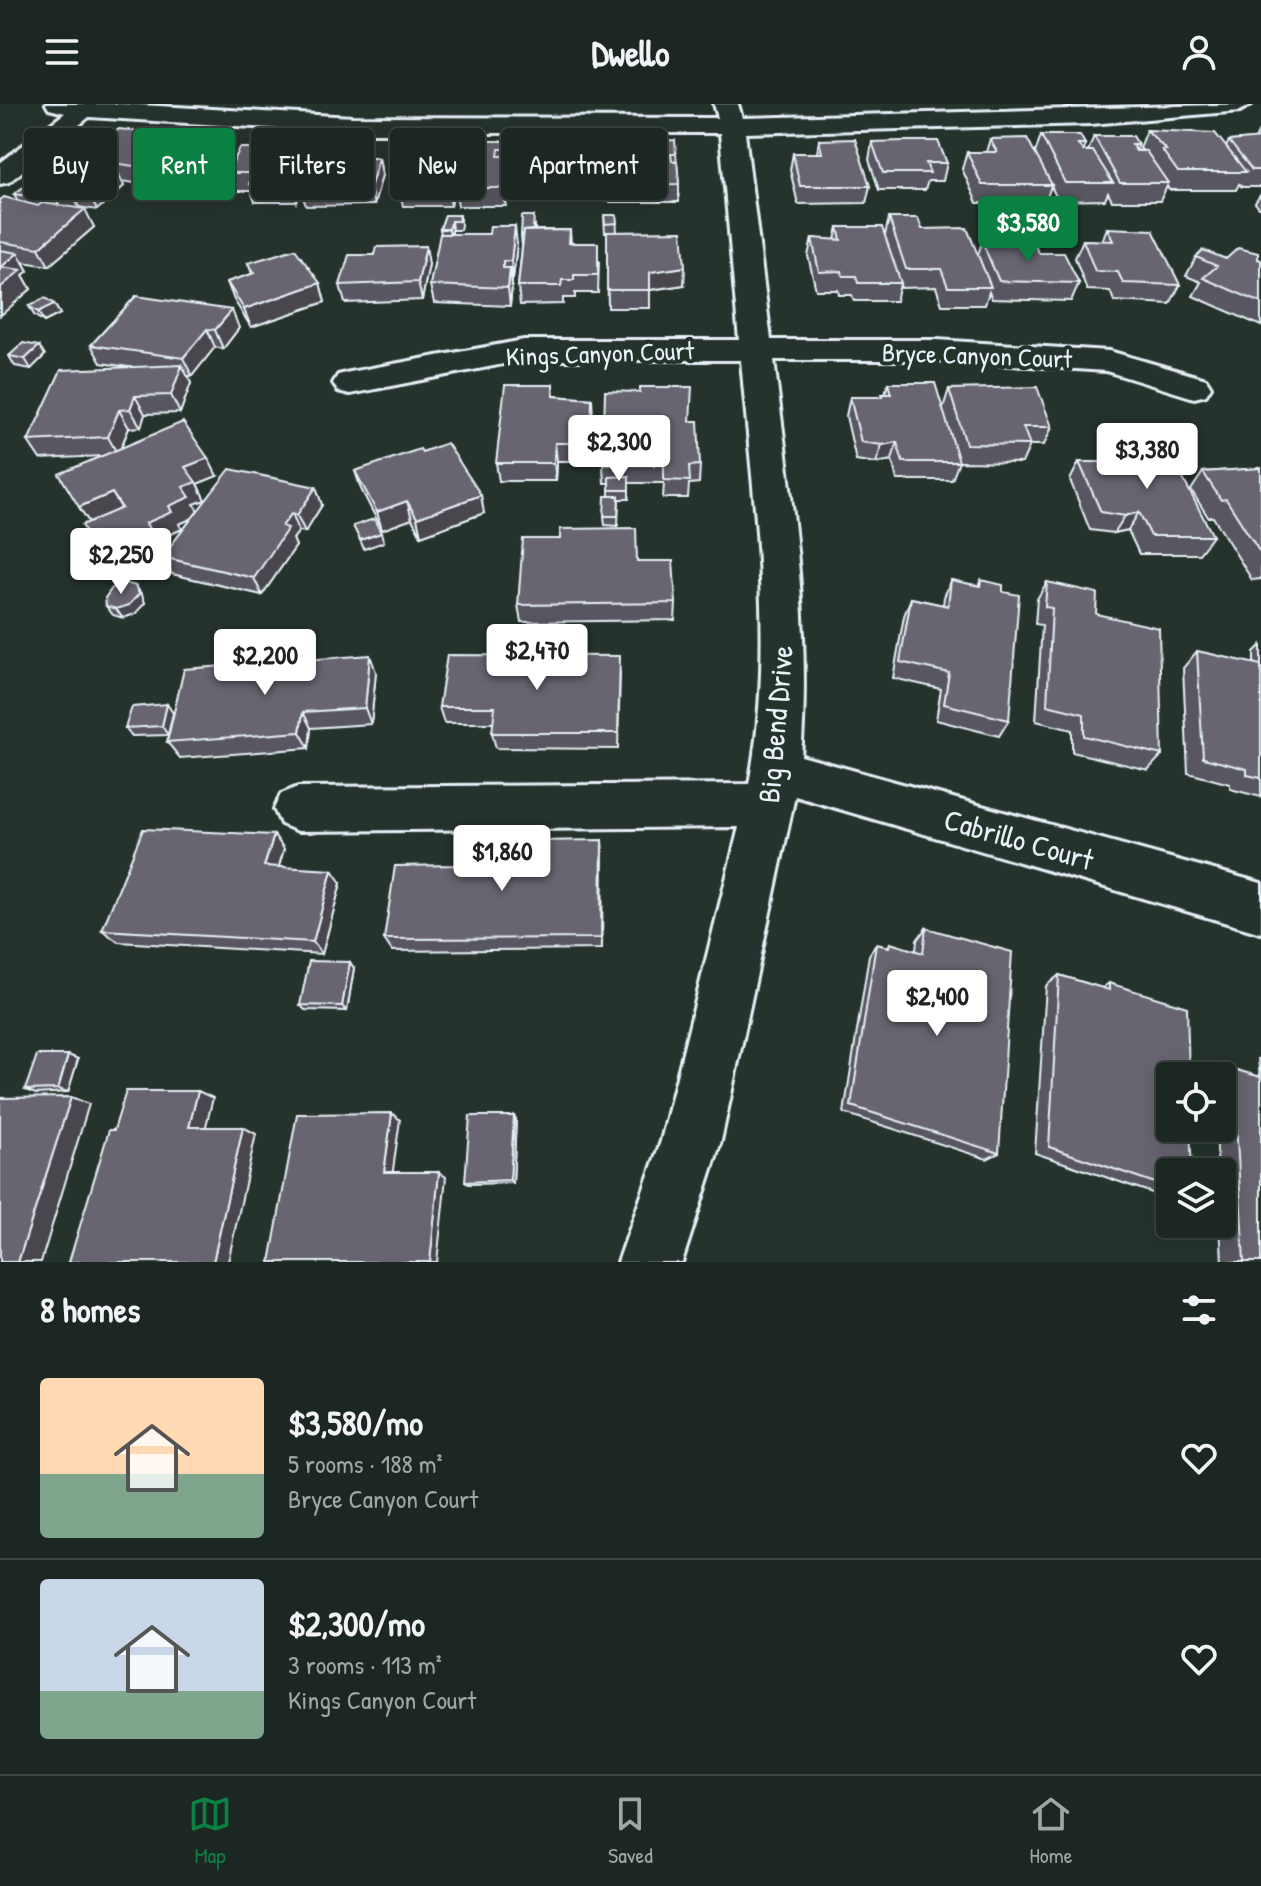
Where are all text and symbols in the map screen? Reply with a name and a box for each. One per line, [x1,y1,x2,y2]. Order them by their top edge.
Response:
text: Dwello [591,28,670,77]
icon: menu [40,30,84,74]
icon: person [1177,30,1221,74]
chip: Buy [24,128,117,200]
chip: Rent [133,128,235,200]
chip: Filters [251,128,374,200]
chip: New [390,128,485,200]
chip: Apartment [501,128,667,200]
pin: $3,580 [963,196,1093,264]
text: $3,580 [996,204,1060,239]
street label: Kings Canyon Court [505,332,696,374]
street label: Bryce Canyon Court [881,334,1074,376]
pin: $2,300 [554,415,684,483]
text: $2,300 [586,423,652,458]
pin: $3,380 [1082,423,1212,491]
text: $3,380 [1115,431,1179,466]
pin: $2,250 [56,528,186,596]
text: $2,250 [88,536,154,571]
pin: $2,470 [472,624,602,692]
pin: $2,200 [200,629,330,697]
text: $2,470 [505,632,569,667]
text: $2,200 [232,637,298,672]
street label: Big Bend Drive [748,644,802,804]
street label: Cabrillo Court [940,799,1099,880]
pin: $1,860 [437,825,567,893]
text: $1,860 [471,833,533,868]
pin: $2,400 [872,970,1002,1038]
text: $2,400 [905,978,969,1013]
map controls [1156,1062,1236,1238]
button: locate [1156,1062,1236,1142]
button: layers [1156,1158,1236,1238]
text: 8 homes [40,1287,140,1333]
icon: filters [1177,1288,1221,1332]
text: $3,580/mo [288,1400,423,1446]
icon: home [104,1410,200,1506]
icon: heart [1177,1436,1221,1480]
text: 5 rooms · 188 m² [288,1446,442,1481]
text: Bryce Canyon Court [288,1481,478,1516]
text: $2,300/mo [288,1601,425,1647]
icon: home [104,1611,200,1707]
icon: heart [1177,1637,1221,1681]
text: 3 rooms · 113 m² [288,1647,442,1682]
text: Kings Canyon Court [288,1682,476,1717]
tab: Map [188,1792,232,1870]
tab: Saved [608,1792,653,1870]
tab: Home [1029,1792,1073,1870]

